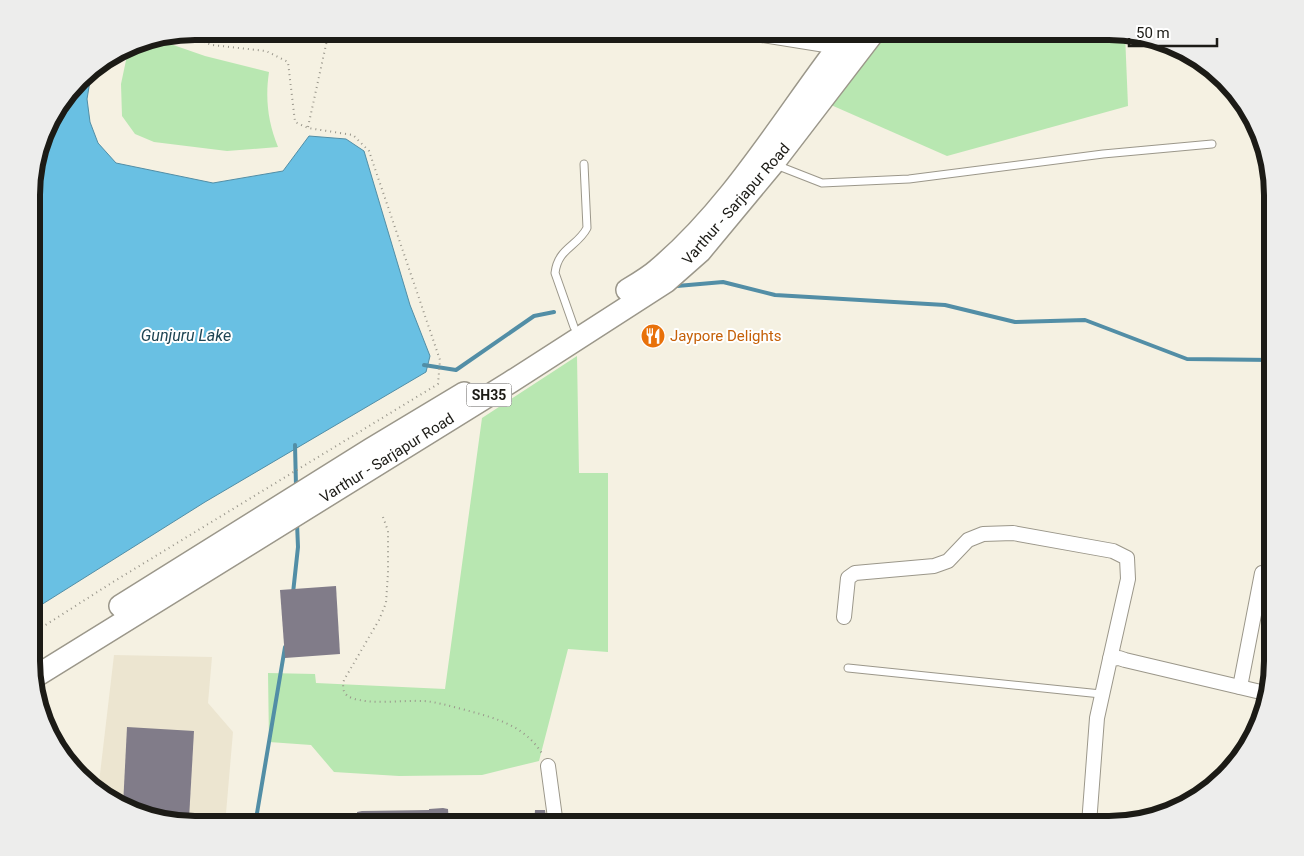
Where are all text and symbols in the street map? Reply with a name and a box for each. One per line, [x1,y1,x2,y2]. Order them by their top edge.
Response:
scale bar [1129,15,1216,47]
text: 50 m [1136,24,1170,42]
street label: Varthur - Sarjapur Road [678,140,794,268]
restaurant icon: Jaypore Delights [640,323,666,349]
water label: Gunjuru Lake [141,326,231,345]
place label: Jaypore Delights [670,327,781,345]
road number: SH35 [466,384,512,406]
street label: Varthur - Sarjapur Road [317,409,457,507]

